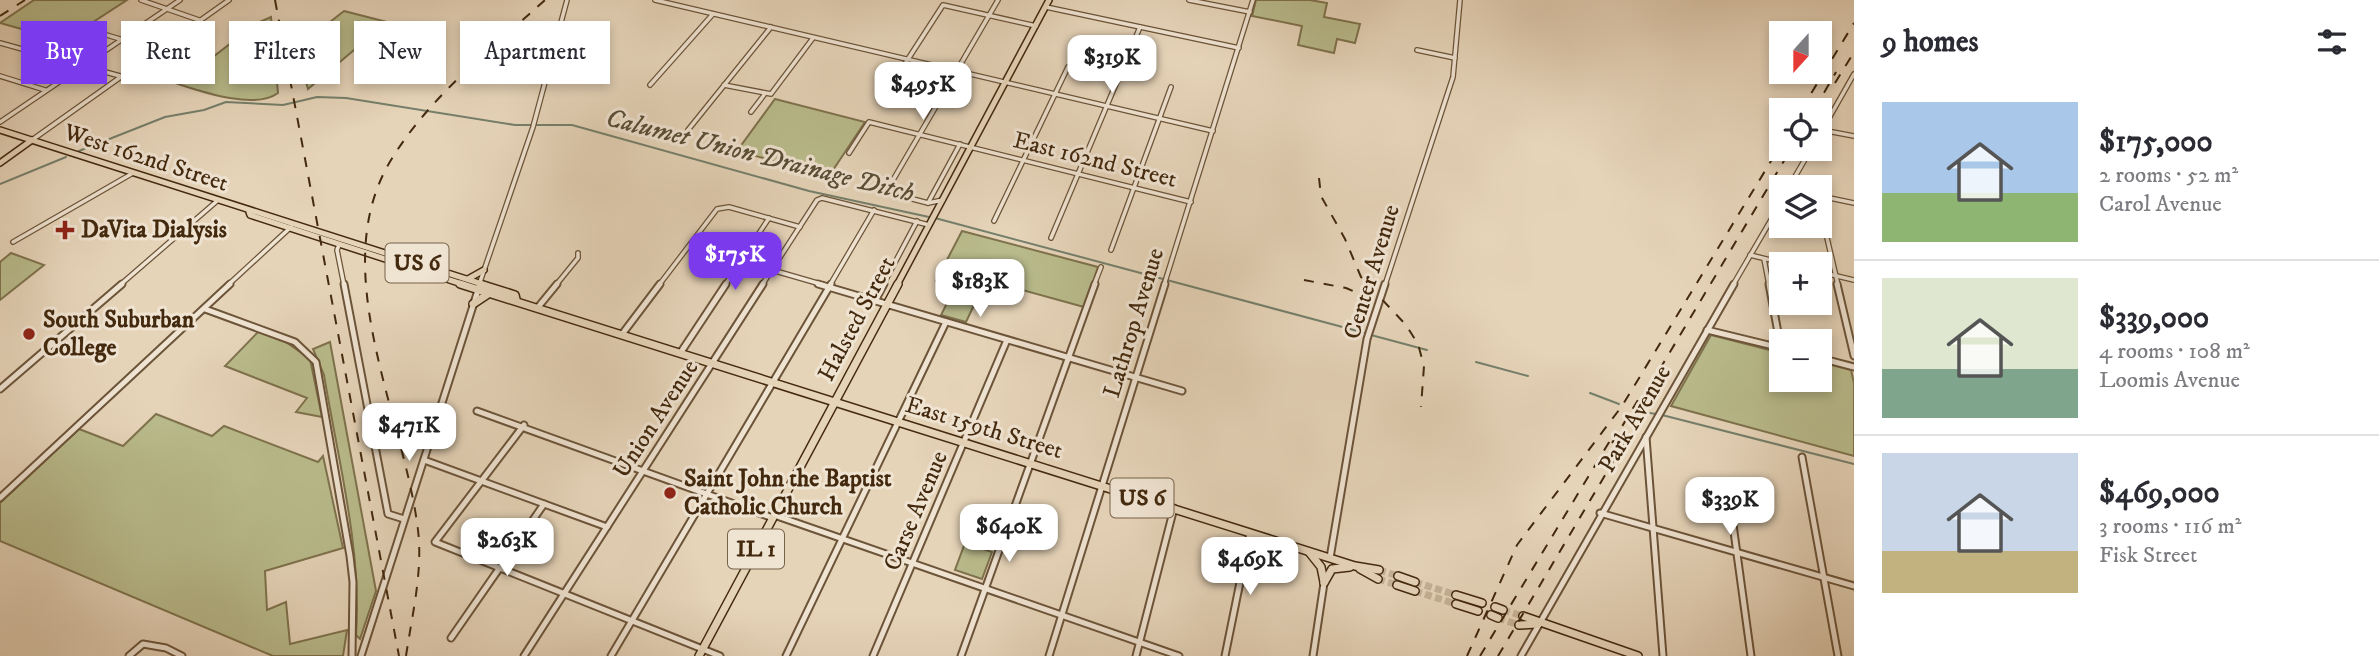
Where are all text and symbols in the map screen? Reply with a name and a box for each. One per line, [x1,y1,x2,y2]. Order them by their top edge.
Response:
chip: Buy [21,21,107,84]
chip: Rent [121,21,215,84]
chip: Filters [229,21,340,84]
chip: New [354,21,446,84]
chip: Apartment [460,21,610,84]
north arrow [1769,21,1832,84]
map controls [1769,21,1832,392]
icon: filters [2313,23,2351,61]
text: 9 homes [1882,24,1979,61]
pin: $319K [1063,36,1161,95]
text: $319K [1083,43,1141,72]
pin: $495K [874,62,972,122]
text: $495K [891,70,955,99]
button: locate [1769,98,1832,161]
water label: Calumet Union Drainage Ditch [602,102,918,210]
street label: West 162nd Street [59,117,232,199]
text: $175,000 [2099,124,2213,161]
street label: East 162nd Street [1010,125,1180,195]
icon: home [1938,130,2022,214]
text: 2 rooms · 52 m² [2099,161,2238,190]
button: layers [1769,175,1832,238]
text: Carol Avenue [2099,190,2222,219]
street label: Center Avenue [1337,201,1407,343]
place label: DaVita Dialysis [81,215,227,245]
marker: DaVita Dialysis [55,220,75,240]
pin: $175K [686,232,784,292]
text: $175K [705,240,765,269]
road number: US 6 [386,244,448,282]
street label: Lathrop Avenue [1097,245,1171,401]
street label: Halsted Street [812,251,903,387]
button: + [1769,252,1832,315]
pin: $183K [931,260,1029,319]
text: $183K [951,267,1009,296]
text: $339,000 [2099,300,2209,337]
place label: South Suburban College [43,305,195,363]
icon: home [1938,306,2022,390]
marker: South Suburban College [21,326,37,342]
button: − [1769,329,1832,392]
text: 4 rooms · 108 m² [2099,337,2250,366]
street label: Union Avenue [607,354,705,484]
street label: Park Avenue [1592,360,1678,478]
text: Loomis Avenue [2099,366,2240,395]
street label: East 159th Street [902,390,1067,466]
pin: $471K [360,404,458,463]
text: $471K [378,411,440,440]
street label: Carse Avenue [877,446,955,575]
place label: Saint John the Baptist Catholic Church [684,464,892,522]
text: $469,000 [2099,475,2220,512]
pin: $339K [1681,477,1779,537]
road number: US 6 [1110,478,1174,518]
icon: home [1938,481,2022,565]
marker: Saint John the Baptist Catholic Church [662,485,678,501]
text: $339K [1701,485,1759,514]
pin: $640K [960,504,1058,564]
text: $640K [976,512,1042,541]
text: 3 rooms · 116 m² [2099,512,2242,541]
pin: $263K [458,518,556,578]
text: $263K [477,526,537,555]
road number: IL 1 [728,530,784,568]
pin: $469K [1201,538,1299,597]
text: Fisk Street [2099,541,2197,570]
text: $469K [1217,545,1283,574]

